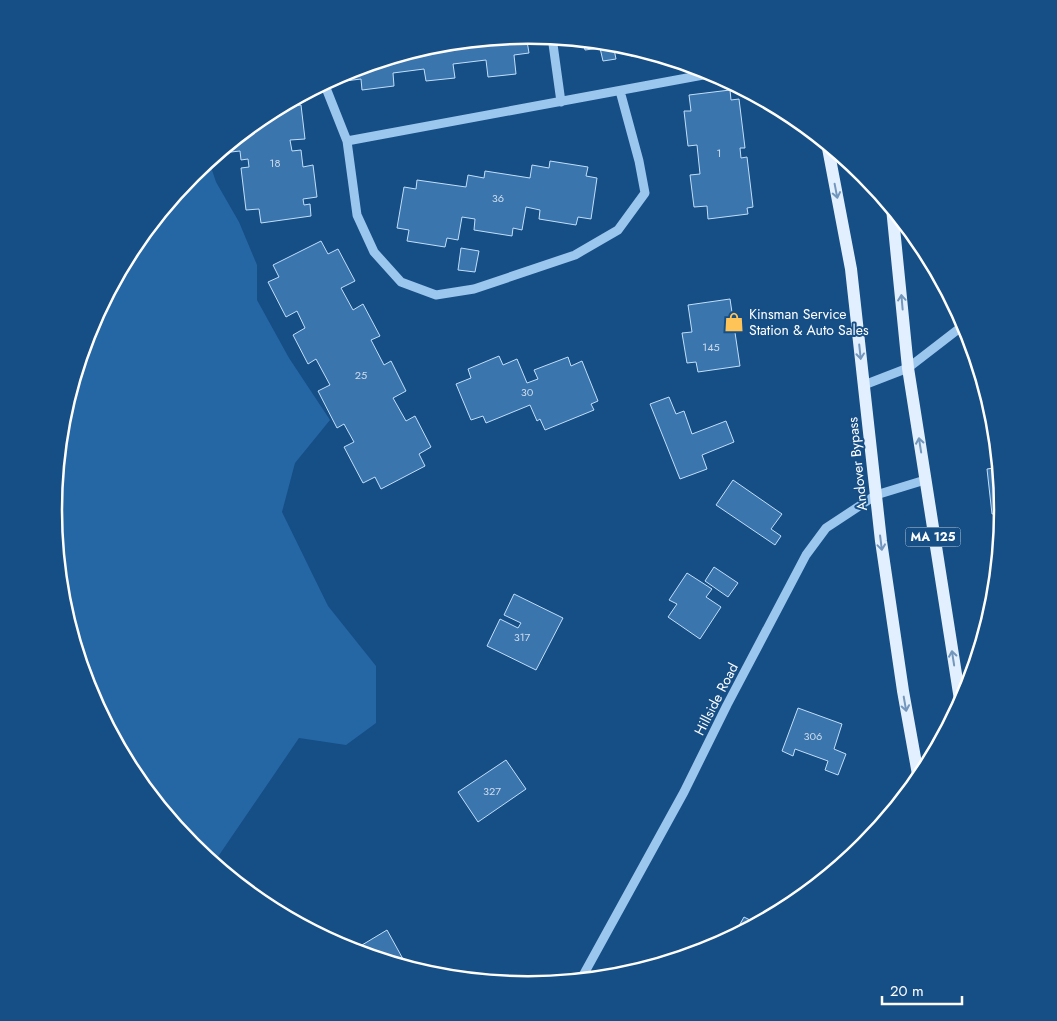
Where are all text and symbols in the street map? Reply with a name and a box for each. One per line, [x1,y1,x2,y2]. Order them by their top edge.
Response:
house number: 1 [717,145,721,161]
house number: 18 [270,155,280,171]
one-way arrow [832,183,842,199]
house number: 36 [492,190,504,206]
one-way arrow [897,294,907,310]
place label: Kinsman Service Station & Auto Sales [749,304,869,340]
shop icon: Kinsman Service Station & Auto Sales [723,311,745,333]
house number: 145 [702,339,720,355]
one-way arrow [855,344,865,360]
house number: 25 [355,367,367,383]
house number: 30 [521,384,534,400]
street label: Andover Bypass [842,416,872,512]
one-way arrow [914,438,924,454]
road number: MA 125 [906,528,960,546]
one-way arrow [876,535,886,551]
house number: 317 [514,629,531,645]
one-way arrow [947,650,957,666]
street label: Hillside Road [689,659,743,739]
one-way arrow [901,695,910,711]
house number: 306 [804,728,822,744]
house number: 327 [483,783,501,799]
scale bar [882,974,962,1006]
text: 20 m [890,980,924,1002]

